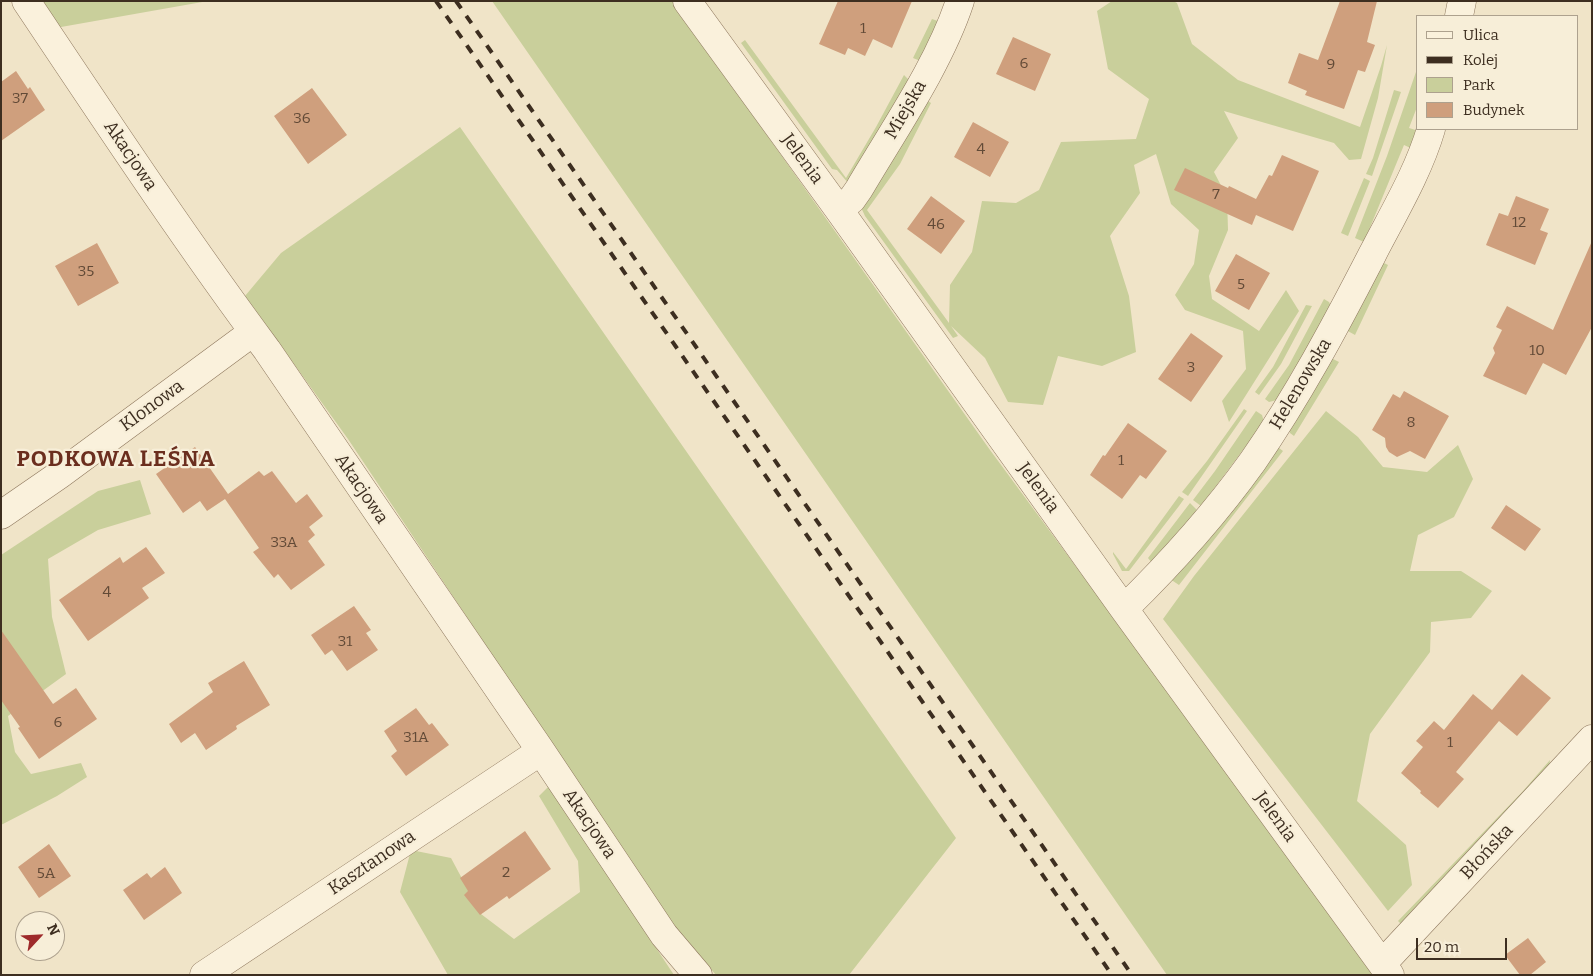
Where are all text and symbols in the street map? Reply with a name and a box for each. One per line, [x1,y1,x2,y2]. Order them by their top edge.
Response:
legend [1416,15,1578,130]
house number: 1 [860,20,866,38]
text: Ulica [1463,26,1499,44]
text: Kolej [1463,51,1498,69]
house number: 6 [1020,55,1028,73]
house number: 9 [1327,56,1335,74]
text: Park [1463,76,1495,94]
street label: Miejska [881,77,931,143]
house number: 37 [12,90,28,108]
text: Budynek [1463,101,1524,119]
house number: 36 [293,110,311,128]
street label: Akacjowa [99,117,161,195]
street label: Jelenia [777,130,827,188]
house number: 4 [977,141,985,159]
house number: 7 [1212,186,1220,204]
house number: 12 [1512,214,1526,232]
house number: 46 [927,216,945,234]
house number: 35 [78,263,94,281]
house number: 5 [1237,276,1245,294]
street label: Helenowska [1265,335,1337,433]
house number: 10 [1529,342,1545,360]
house number: 3 [1187,359,1195,377]
street label: Klonowa [116,376,188,436]
house number: 8 [1406,414,1416,432]
district label: PODKOWA LEŚNA [15,447,217,473]
street label: Akacjowa [330,450,392,528]
house number: 1 [1118,452,1124,470]
street label: Jelenia [1013,459,1063,517]
house number: 33A [271,534,297,552]
house number: 4 [103,584,111,602]
house number: 31 [338,633,352,651]
house number: 6 [54,714,62,732]
house number: 31A [403,729,429,747]
house number: 1 [1447,734,1453,752]
street label: Akacjowa [558,785,620,863]
street label: Jelenia [1250,788,1300,846]
street label: Błońska [1456,820,1518,884]
street label: Kasztanowa [324,826,420,900]
house number: 2 [502,864,510,882]
house number: 5A [37,865,55,883]
north arrow [15,911,65,961]
text: N [43,921,63,938]
scale bar [1418,928,1509,960]
text: 20 m [1424,938,1459,956]

